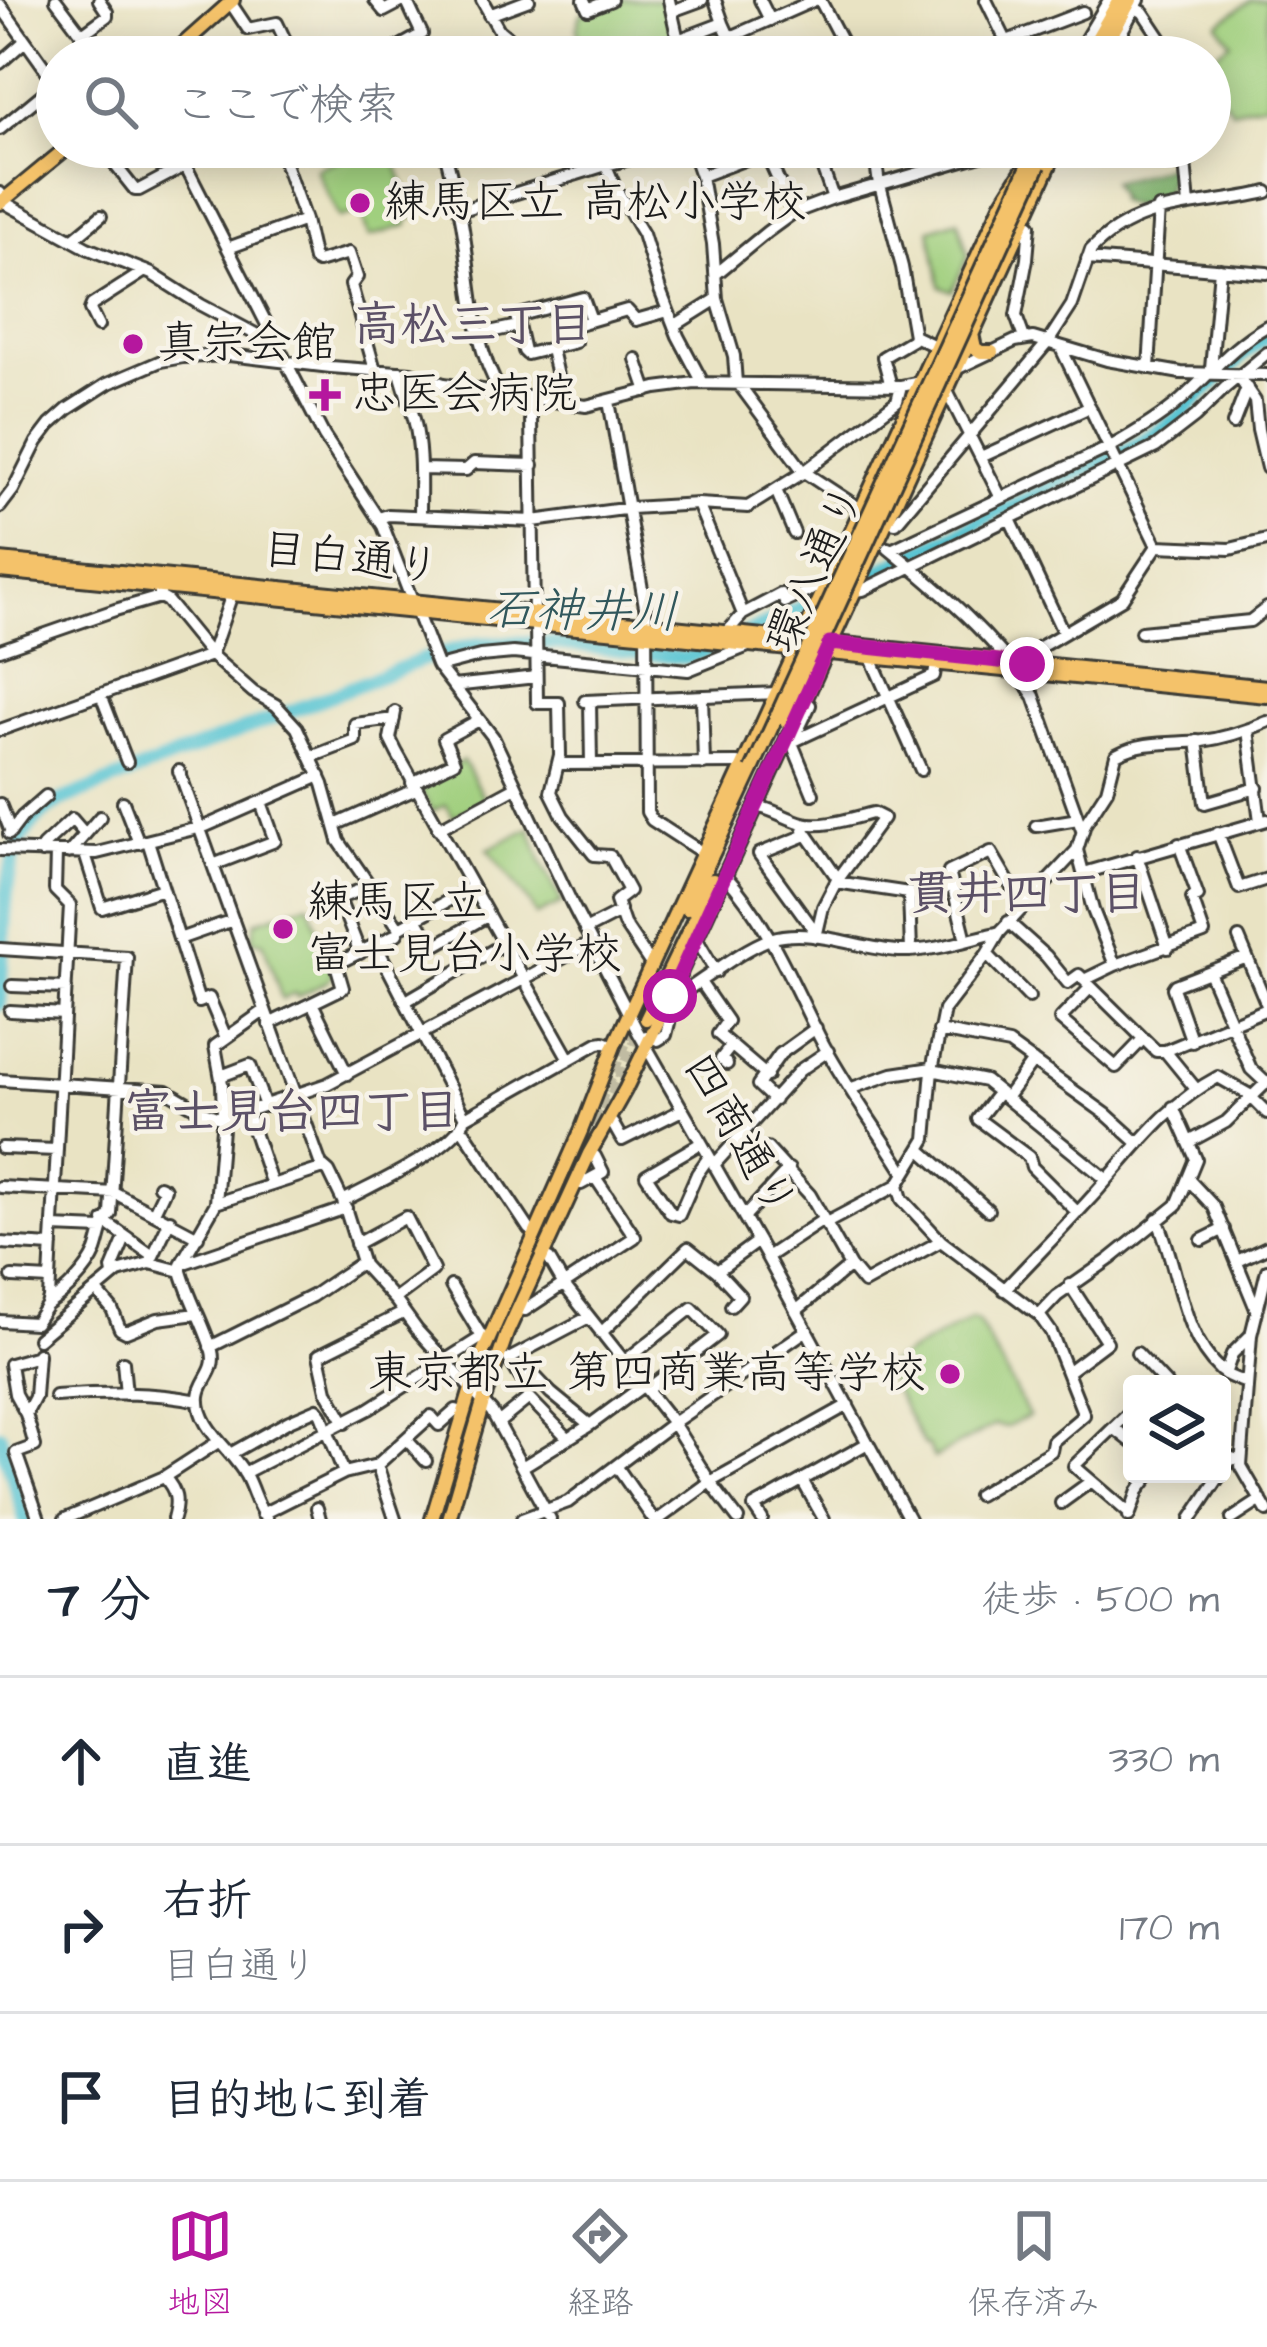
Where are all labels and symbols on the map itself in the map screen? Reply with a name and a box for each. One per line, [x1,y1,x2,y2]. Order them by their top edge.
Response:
place label: 練馬区立 高松小学校 [384,172,807,234]
marker: 練馬区立 高松小学校 [347,190,373,216]
district label: 高松三丁目 [353,293,593,359]
place label: 真宗会館 [157,313,337,375]
marker: 真宗会館 [120,331,146,357]
place label: 忠医会病院 [352,364,577,426]
marker: 忠医会病院 [309,379,341,411]
street label: 環八通り [751,474,881,664]
street label: 目白通り [258,519,444,599]
water label: 石神井川 [486,577,680,647]
route end [1000,637,1054,691]
district label: 貫井四丁目 [907,862,1147,928]
place label: 練馬区立 富士見台小学校 [307,872,622,986]
marker: 練馬区立 富士見台小学校 [270,916,296,942]
route start [643,969,697,1023]
street label: 四商通り [667,1043,811,1229]
district label: 富士見台四丁目 [124,1080,460,1146]
place label: 東京都立 第四商業高等学校 [368,1343,926,1405]
marker: 東京都立 第四商業高等学校 [937,1361,963,1387]

